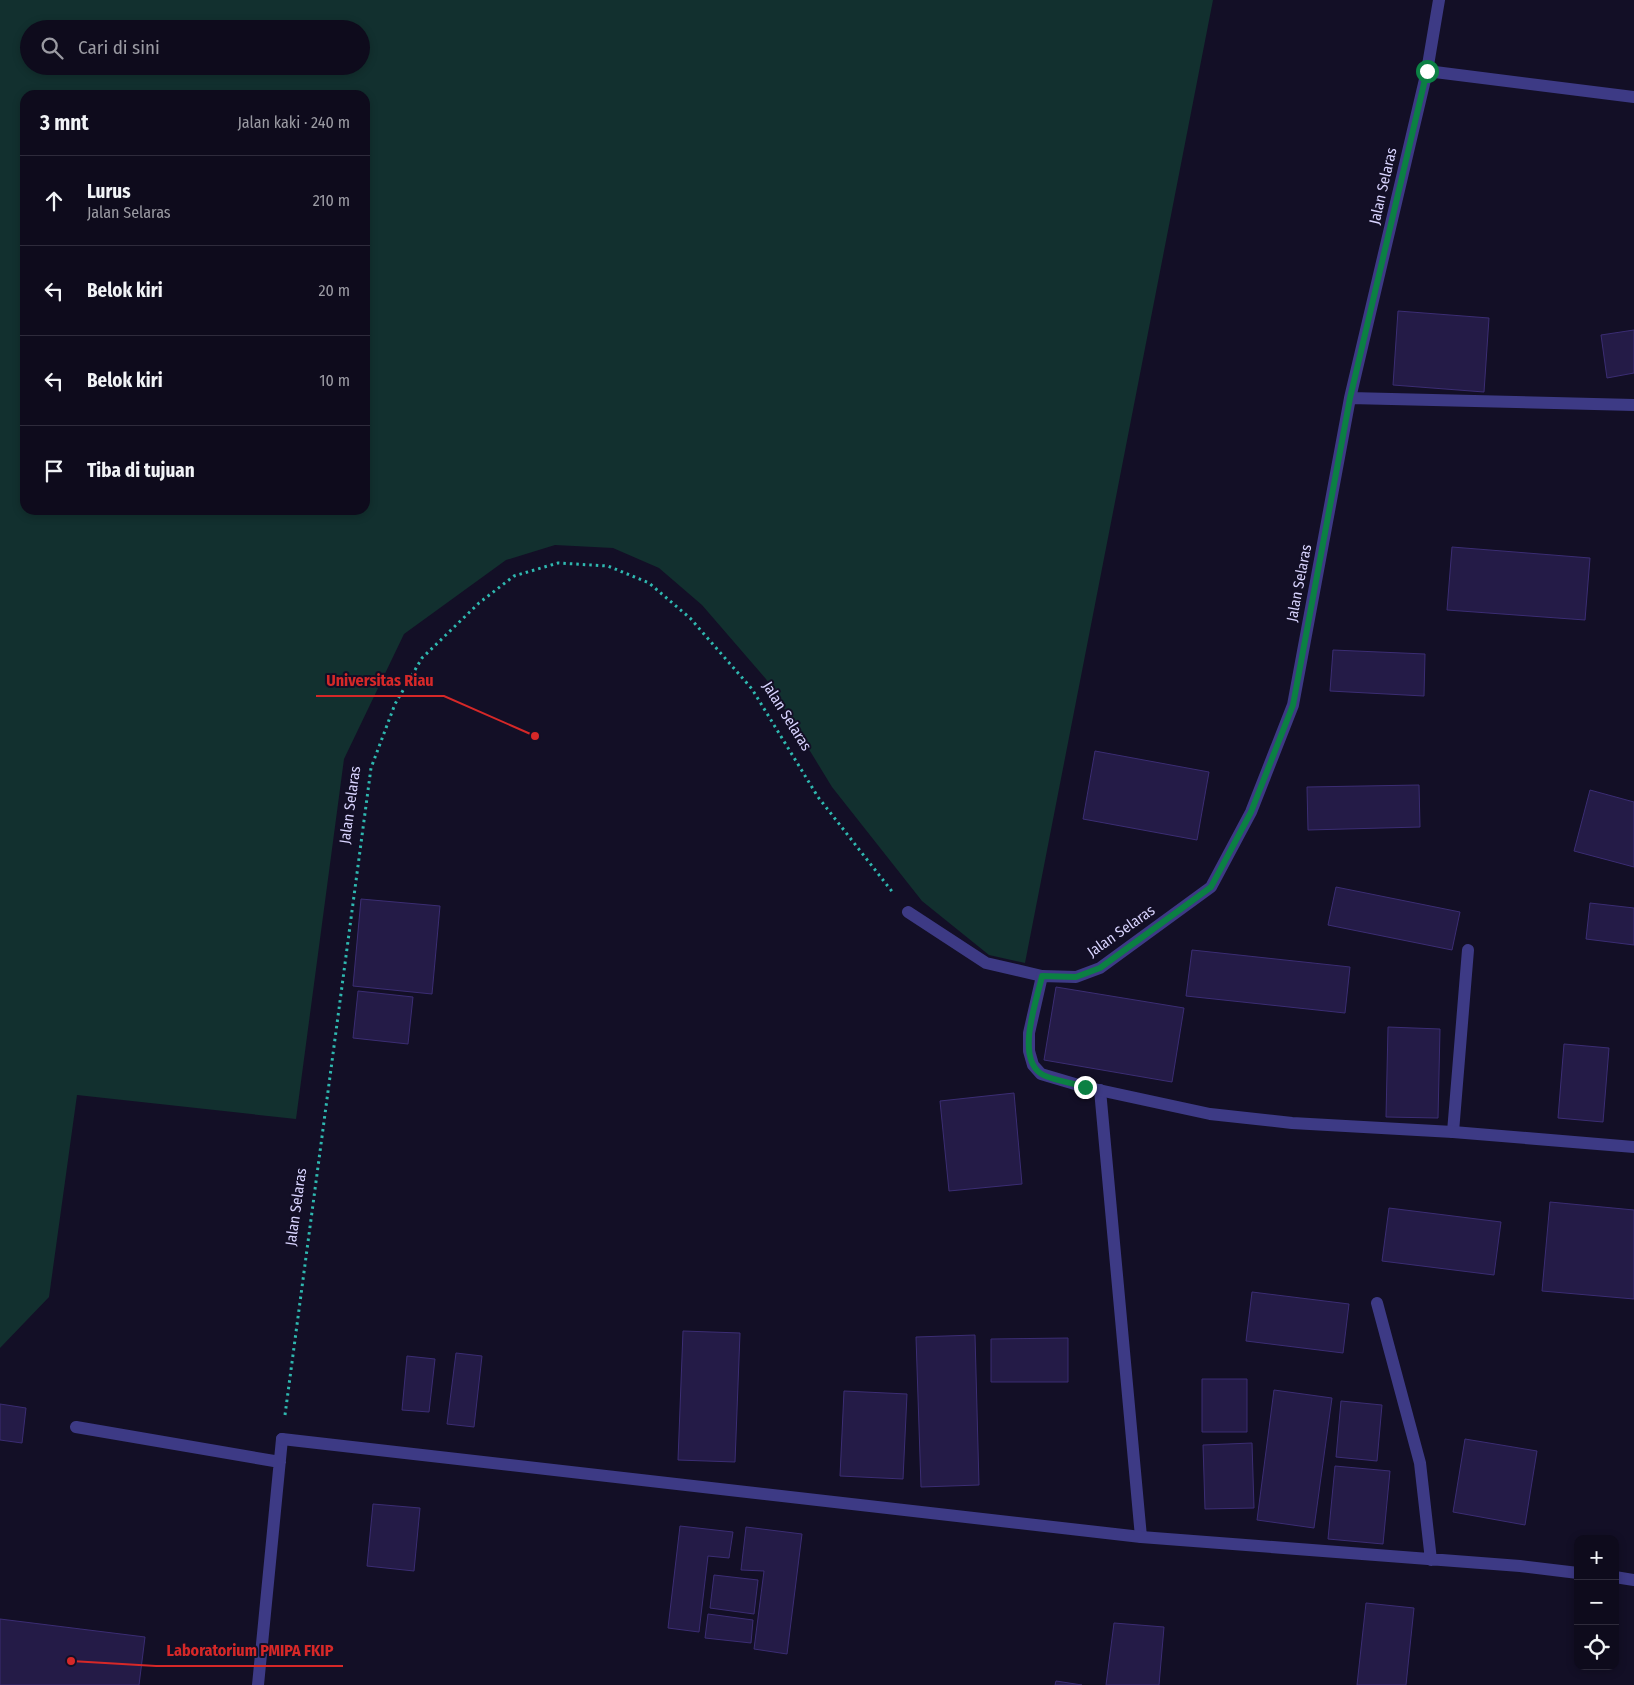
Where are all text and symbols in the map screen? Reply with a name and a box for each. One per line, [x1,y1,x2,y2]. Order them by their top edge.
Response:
search box [20,20,370,75]
icon: search [38,34,66,62]
text: Cari di sini [78,36,160,59]
route start [1416,60,1439,83]
text: 3 mnt [40,110,89,136]
text: Jalan kaki · 240 m [237,113,350,132]
street label: Jalan Selaras [1365,146,1401,226]
text: Lurus [87,180,131,203]
icon: ahead [40,187,68,215]
text: 210 m [313,191,350,210]
text: Jalan Selaras [87,203,171,222]
icon: left [40,277,68,305]
text: Belok kiri [87,279,163,302]
text: 20 m [319,281,350,300]
icon: left [40,367,68,395]
text: Belok kiri [87,369,163,392]
text: 10 m [319,371,350,390]
icon: arrive [40,457,68,485]
text: Tiba di tujuan [87,459,195,482]
street label: Jalan Selaras [1283,543,1315,623]
callout: Universitas Riau [316,665,444,696]
text: Universitas Riau [326,671,434,690]
street label: Jalan Selaras [759,678,815,754]
street label: Jalan Selaras [336,765,364,845]
street label: Jalan Selaras [1084,901,1158,961]
route end [1074,1076,1097,1099]
street label: Jalan Selaras [282,1167,310,1247]
map controls [1574,1535,1619,1670]
button: + [1574,1535,1619,1580]
button: − [1574,1580,1619,1625]
button: locate [1574,1625,1619,1670]
callout: Laboratorium PMIPA FKIP [156,1635,343,1666]
text: Laboratorium PMIPA FKIP [167,1641,334,1660]

